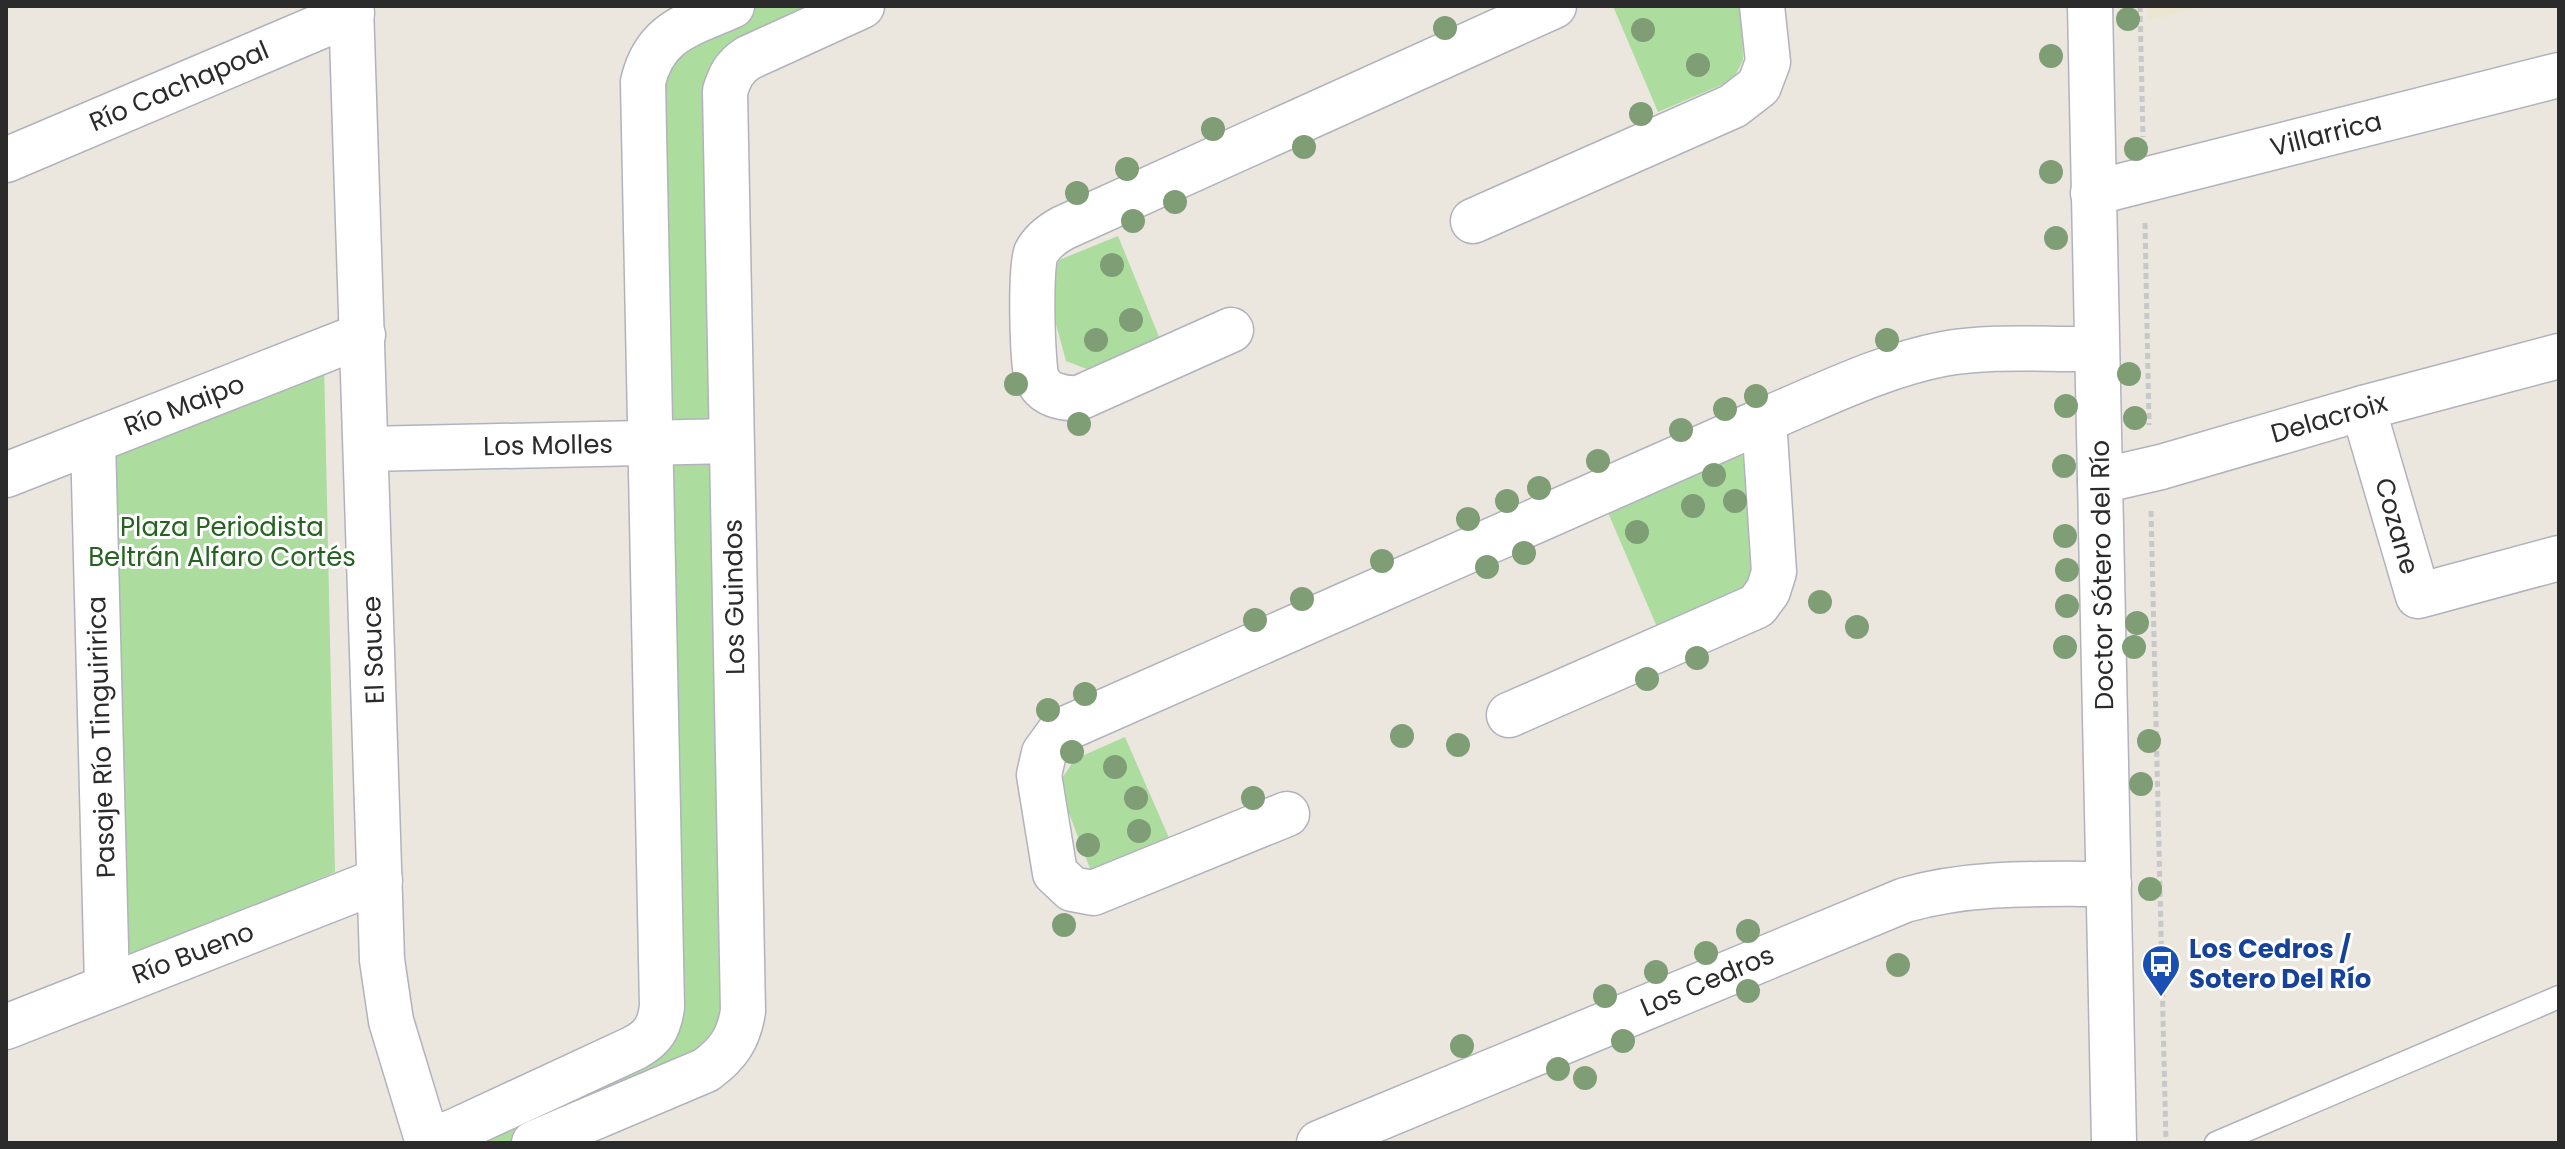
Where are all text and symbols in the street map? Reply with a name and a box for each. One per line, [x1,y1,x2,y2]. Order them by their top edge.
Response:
street label: Río Cachapoal [84,32,274,140]
street label: Villarrica [2267,103,2385,165]
street label: Río Maipo [119,366,249,444]
street label: Delacroix [2267,384,2392,452]
street label: Los Molles [483,426,613,464]
street label: Doctor Sótero del Río [2082,440,2122,710]
street label: Cozane [2366,474,2428,578]
park label: Plaza Periodista Beltrán Alfaro Cortés [88,509,356,575]
street label: Los Guindos [715,519,753,675]
street label: Pasaje Río Tinguiririca [78,595,124,879]
street label: El Sauce [353,595,393,705]
street label: Río Bueno [127,913,259,993]
place label: Los Cedros / Sotero Del Río [2189,931,2371,997]
street label: Los Cedros [1635,937,1779,1025]
bus stop icon: Los Cedros / Sotero Del Río [2140,943,2182,998]

